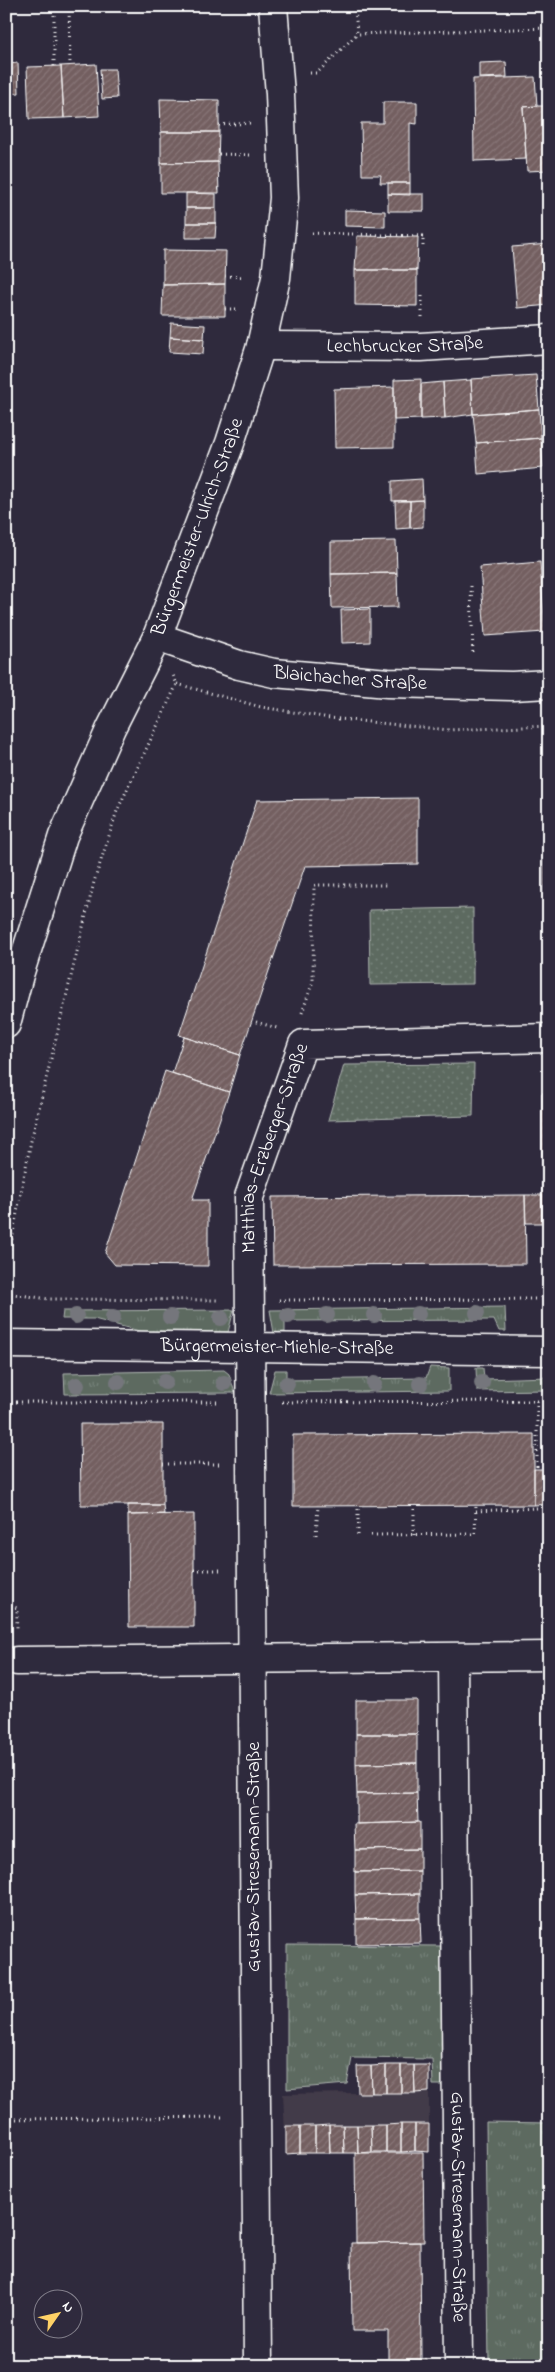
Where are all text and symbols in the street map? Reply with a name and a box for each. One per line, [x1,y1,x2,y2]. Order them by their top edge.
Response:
street label: Lechbrucker Straße [327,329,484,362]
street label: Bürgermeister-Ulrich-Straße [144,414,252,641]
street label: Blaichacher Straße [271,658,427,698]
street label: Matthias-Erzberger-Straße [234,1039,317,1253]
street label: Bürgermeister-Miehle-Straße [159,1331,394,1363]
street label: Gustav-Stresemann-Straße [240,1742,269,1972]
street label: Gustav-Stresemann-Straße [442,2092,473,2322]
north arrow [32,2290,82,2340]
text: N [56,2298,79,2317]

